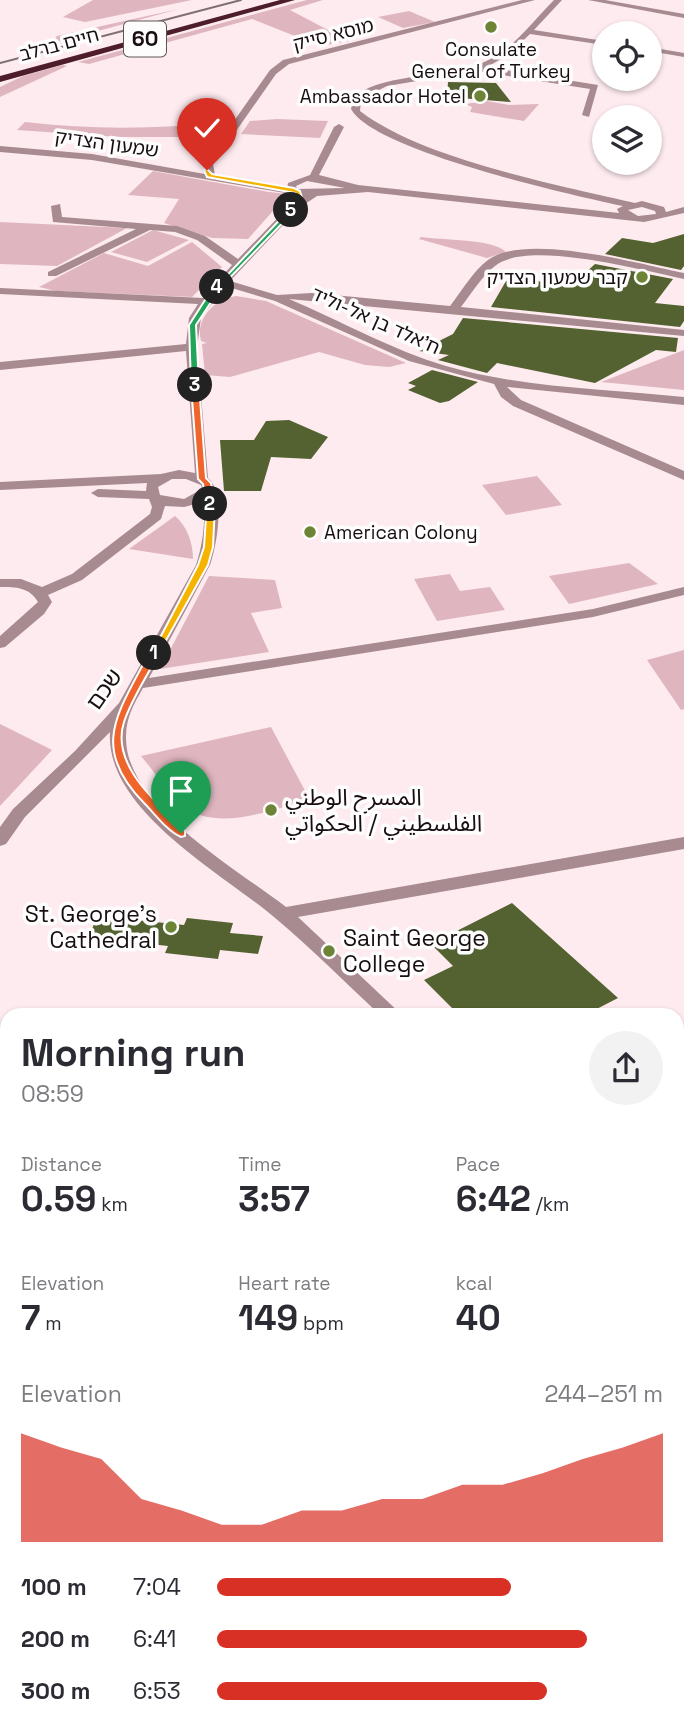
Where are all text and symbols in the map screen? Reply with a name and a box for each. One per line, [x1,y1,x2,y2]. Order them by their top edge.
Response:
street label: מוסא סייק [290,12,376,57]
marker: Consulate General of Turkey [483,19,499,35]
map controls [592,21,662,175]
button: locate [592,21,662,91]
street label: חיים ברלב [17,22,102,67]
road number: 60 [124,22,166,56]
place label: Consulate General of Turkey [411,37,571,84]
place label: Ambassador Hotel [300,84,466,109]
marker: Ambassador Hotel [472,88,488,104]
pin [177,98,237,170]
button: layers [592,105,662,175]
icon: check [188,109,226,147]
street label: שמעון הצדיק [53,124,160,163]
pin: 5 [274,192,308,228]
text: 5 [285,197,296,222]
place label: קבר שמעון הצדיק [486,265,628,290]
marker: קבר שמעון הצדיק [634,269,650,285]
pin: 4 [200,270,234,304]
text: 4 [210,274,223,299]
street label: ח'אלד בן אל-וליד [308,281,444,360]
pin: 3 [178,368,212,402]
text: 3 [189,372,200,397]
pin: 2 [192,486,228,522]
text: 2 [204,491,215,516]
place label: American Colony [324,520,478,545]
marker: American Colony [302,524,318,540]
pin: 1 [136,636,172,670]
text: 1 [149,640,158,665]
street label: שכם [79,662,129,716]
pin [151,761,211,833]
icon: arrive [162,772,200,810]
place label: المسرح الوطني الفلسطيني / الحكواتي [285,782,482,840]
marker: المسرح الوطني الفلسطيني / الحكواتي [263,802,279,818]
place label: St. George's Cathedral [25,899,157,955]
marker: St. George's Cathedral [163,919,179,935]
place label: Saint George College [343,923,486,979]
marker: Saint George College [321,943,337,959]
text: Morning run [21,1029,246,1077]
button: share [589,1031,663,1105]
text: 08:59 [21,1079,84,1109]
text: Distance [21,1152,102,1177]
text: Time [238,1152,282,1177]
text: Pace [456,1152,500,1177]
text: 0.59 [21,1177,96,1221]
text: 3:57 [238,1177,310,1221]
text: 6:42 [456,1177,531,1221]
text: km [96,1192,128,1217]
text: /km [531,1192,569,1217]
text: Elevation [21,1271,104,1296]
text: Heart rate [238,1271,331,1296]
text: kcal [456,1271,492,1296]
text: 7 [21,1296,40,1340]
text: 149 [238,1296,298,1340]
text: 40 [456,1296,501,1340]
text: m [40,1311,62,1336]
text: bpm [298,1311,344,1336]
text: Elevation [21,1379,122,1409]
text: 244–251 m [544,1379,663,1409]
text: 100 m [21,1572,87,1602]
text: 7:04 [133,1572,181,1602]
text: 200 m [21,1624,90,1654]
text: 6:41 [133,1624,176,1654]
text: 300 m [21,1676,90,1706]
text: 6:53 [133,1676,181,1706]

